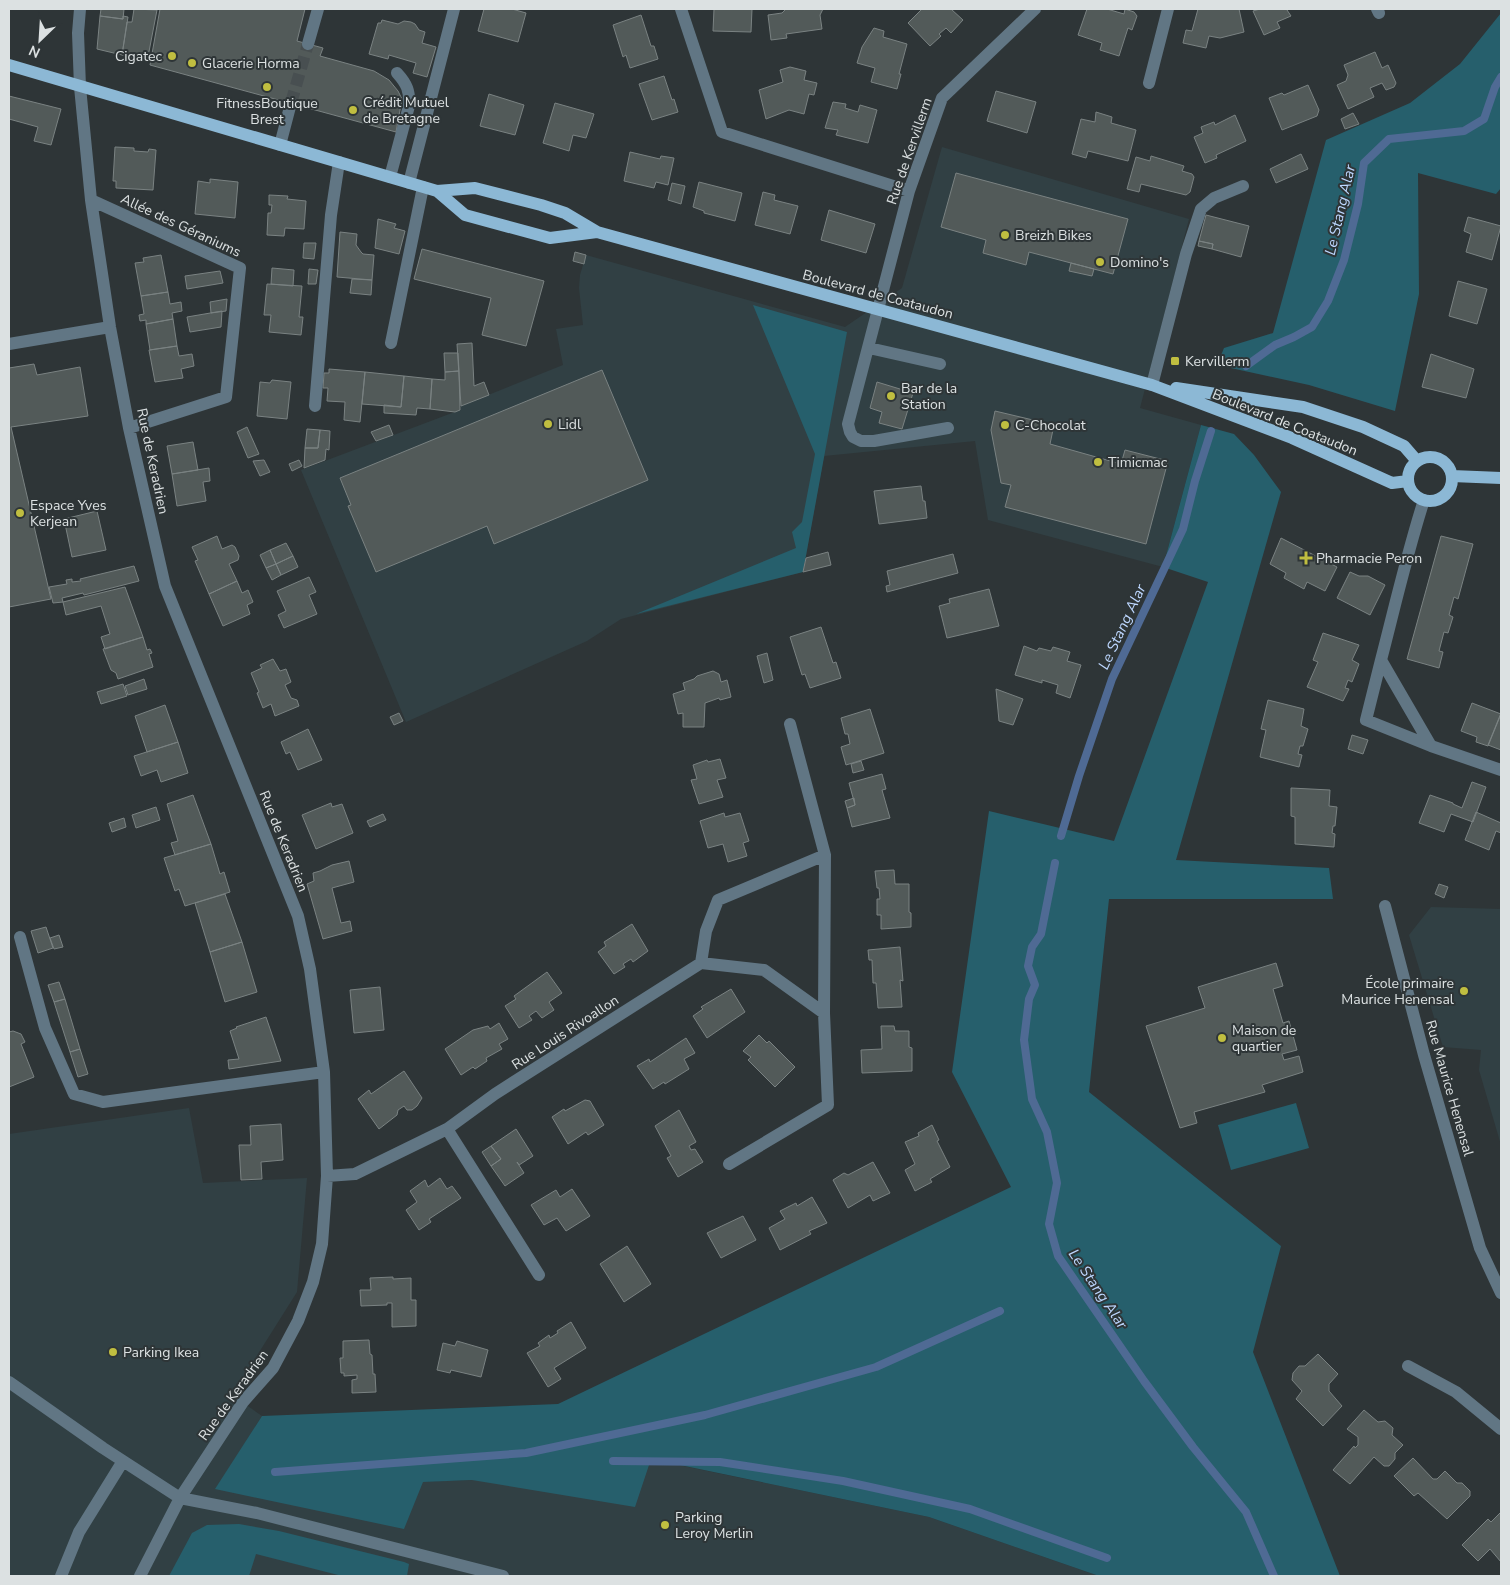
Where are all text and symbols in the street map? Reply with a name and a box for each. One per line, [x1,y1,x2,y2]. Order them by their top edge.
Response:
north arrow [15,15,65,65]
text: N [26,41,43,62]
place label: Cigatec [115,47,163,66]
marker: Cigatec [166,50,178,62]
place label: Glacerie Horma [202,54,300,73]
marker: Glacerie Horma [186,57,198,69]
marker: FitnessBoutique Brest [261,81,273,93]
place label: Crédit Mutuel de Bretagne [363,93,450,128]
place label: FitnessBoutique Brest [216,94,318,129]
street label: Rue de Kervillerm [882,95,937,207]
marker: Crédit Mutuel de Bretagne [347,104,359,116]
water label: Le Stang Alar [1320,162,1360,257]
street label: Allée des Géraniums [118,189,244,262]
place label: Breizh Bikes [1015,226,1092,245]
marker: Breizh Bikes [999,229,1011,241]
place label: Domino's [1110,253,1169,272]
marker: Domino's [1094,256,1106,268]
street label: Boulevard de Coataudon [800,265,955,324]
place label: Kervillerm [1185,352,1250,371]
marker: Kervillerm [1169,355,1181,367]
place label: Bar de la Station [901,379,957,414]
street label: Boulevard de Coataudon [1209,385,1360,460]
marker: Bar de la Station [885,390,897,402]
street label: Rue de Keradrien [132,406,173,516]
place label: Lidl [558,415,582,434]
place label: C-Chocolat [1015,416,1086,435]
marker: Lidl [542,418,554,430]
marker: C-Chocolat [999,419,1011,431]
place label: Timicmac [1108,453,1168,472]
marker: Timicmac [1092,456,1104,468]
place label: Espace Yves Kerjean [30,496,107,531]
marker: Espace Yves Kerjean [14,507,26,519]
place label: Pharmacie Peron [1316,549,1422,568]
marker: Pharmacie Peron [1300,552,1312,564]
water label: Le Stang Alar [1093,580,1151,673]
street label: Rue de Keradrien [255,788,313,895]
place label: École primaire Maurice Henensal [1341,974,1455,1009]
marker: École primaire Maurice Henensal [1458,985,1470,997]
street label: Rue Louis Rivoallon [508,991,622,1074]
street label: Rue Maurice Henensal [1421,1018,1478,1159]
place label: Maison de quartier [1232,1021,1296,1056]
marker: Maison de quartier [1216,1032,1228,1044]
water label: Le Stang Alar [1064,1245,1132,1333]
place label: Parking Ikea [123,1343,199,1362]
marker: Parking Ikea [107,1346,119,1358]
street label: Rue de Keradrien [194,1346,273,1444]
place label: Parking Leroy Merlin [675,1508,753,1543]
marker: Parking Leroy Merlin [659,1519,671,1531]

